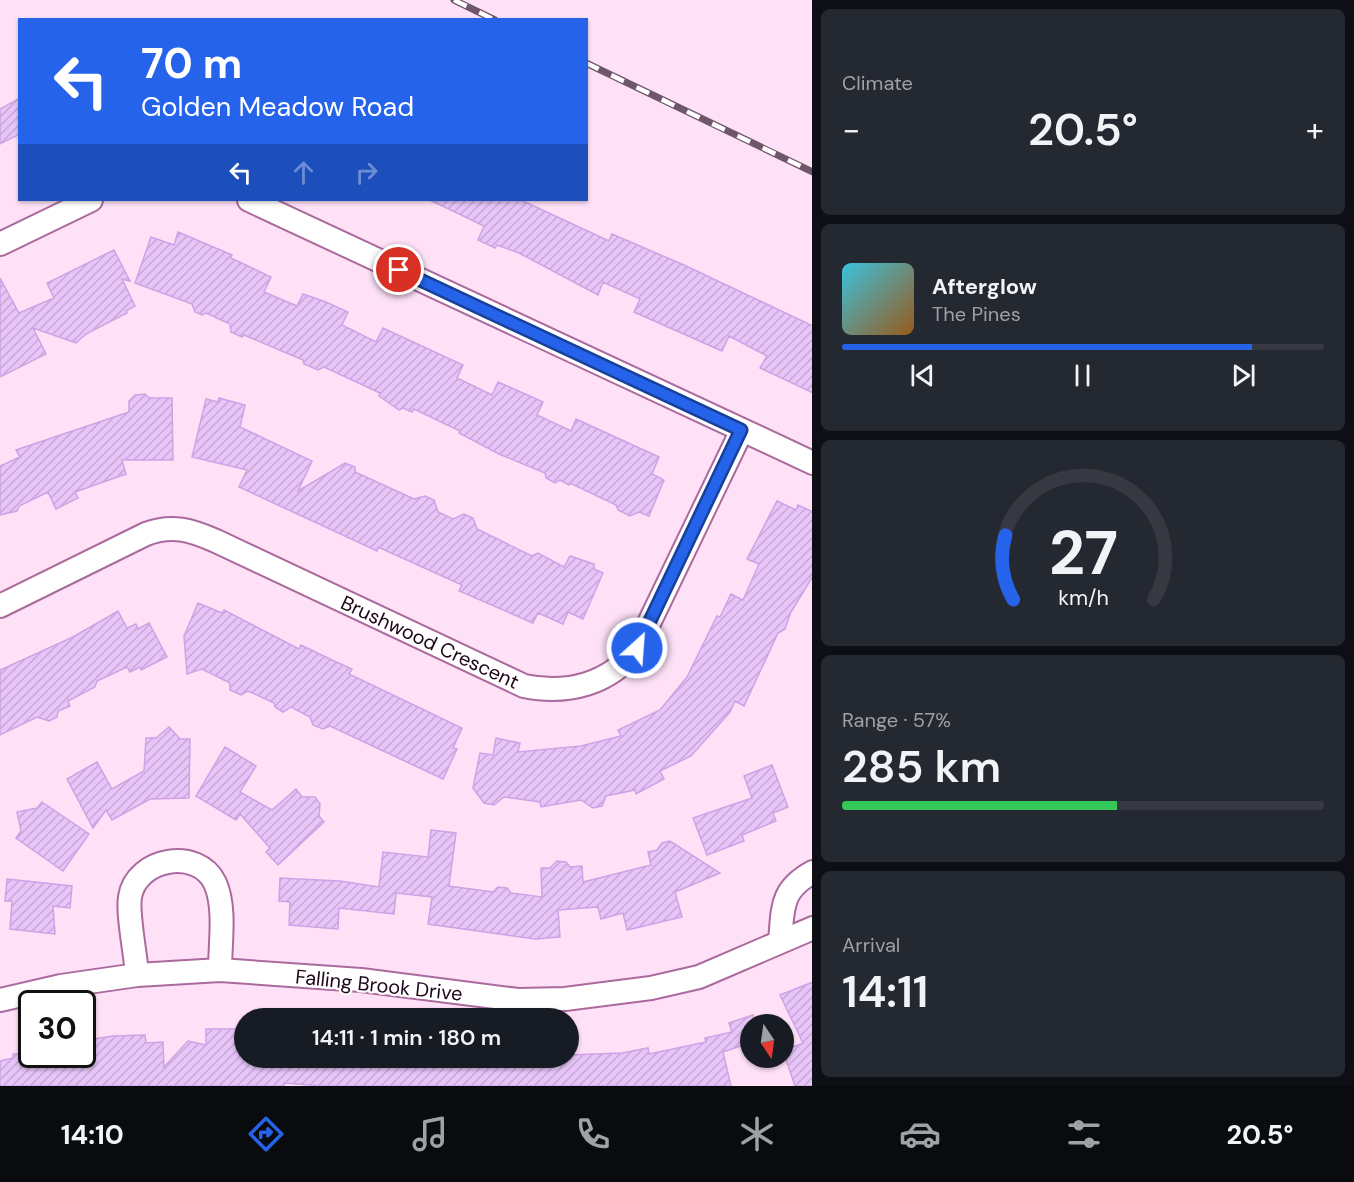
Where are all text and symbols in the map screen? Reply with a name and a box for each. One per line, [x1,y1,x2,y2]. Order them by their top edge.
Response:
text: 70 m [141,36,242,91]
icon: left [42,42,120,120]
text: Climate [842,70,913,96]
text: Golden Meadow Road [141,89,414,124]
text: 20.5° [1028,100,1138,159]
text: − [842,108,860,151]
text: + [1306,108,1324,151]
icon: left [224,156,257,189]
icon: ahead [287,156,320,189]
icon: right [350,156,383,189]
pin [373,244,424,295]
icon: arrive [382,253,415,286]
text: Afterglow [932,272,1037,301]
text: The Pines [932,301,1021,327]
icon: previous [906,359,939,392]
icon: pause [1066,359,1099,392]
icon: next [1227,359,1260,392]
text: 27 [1048,512,1118,593]
text: km/h [1058,584,1108,612]
street label: Brushwood Crescent [337,589,523,695]
position arrow [605,616,669,680]
text: Range · 57% [842,707,951,733]
text: 285 km [842,737,1001,796]
text: Arrival [842,932,900,958]
text: 14:11 [842,962,928,1021]
street label: Falling Brook Drive [294,963,464,1007]
speed limit sign: 30 [18,990,96,1068]
north arrow [740,1014,794,1068]
map controls [740,1014,794,1068]
text: 14:11 · 1 min · 180 m [312,1023,501,1052]
icon: directions [245,1113,287,1155]
icon: music [409,1113,451,1155]
icon: phone [572,1113,614,1155]
icon: climate [736,1113,778,1155]
icon: car [899,1113,941,1155]
icon: filters [1063,1113,1105,1155]
text: 14:10 [61,1117,124,1152]
text: 20.5° [1226,1117,1293,1152]

